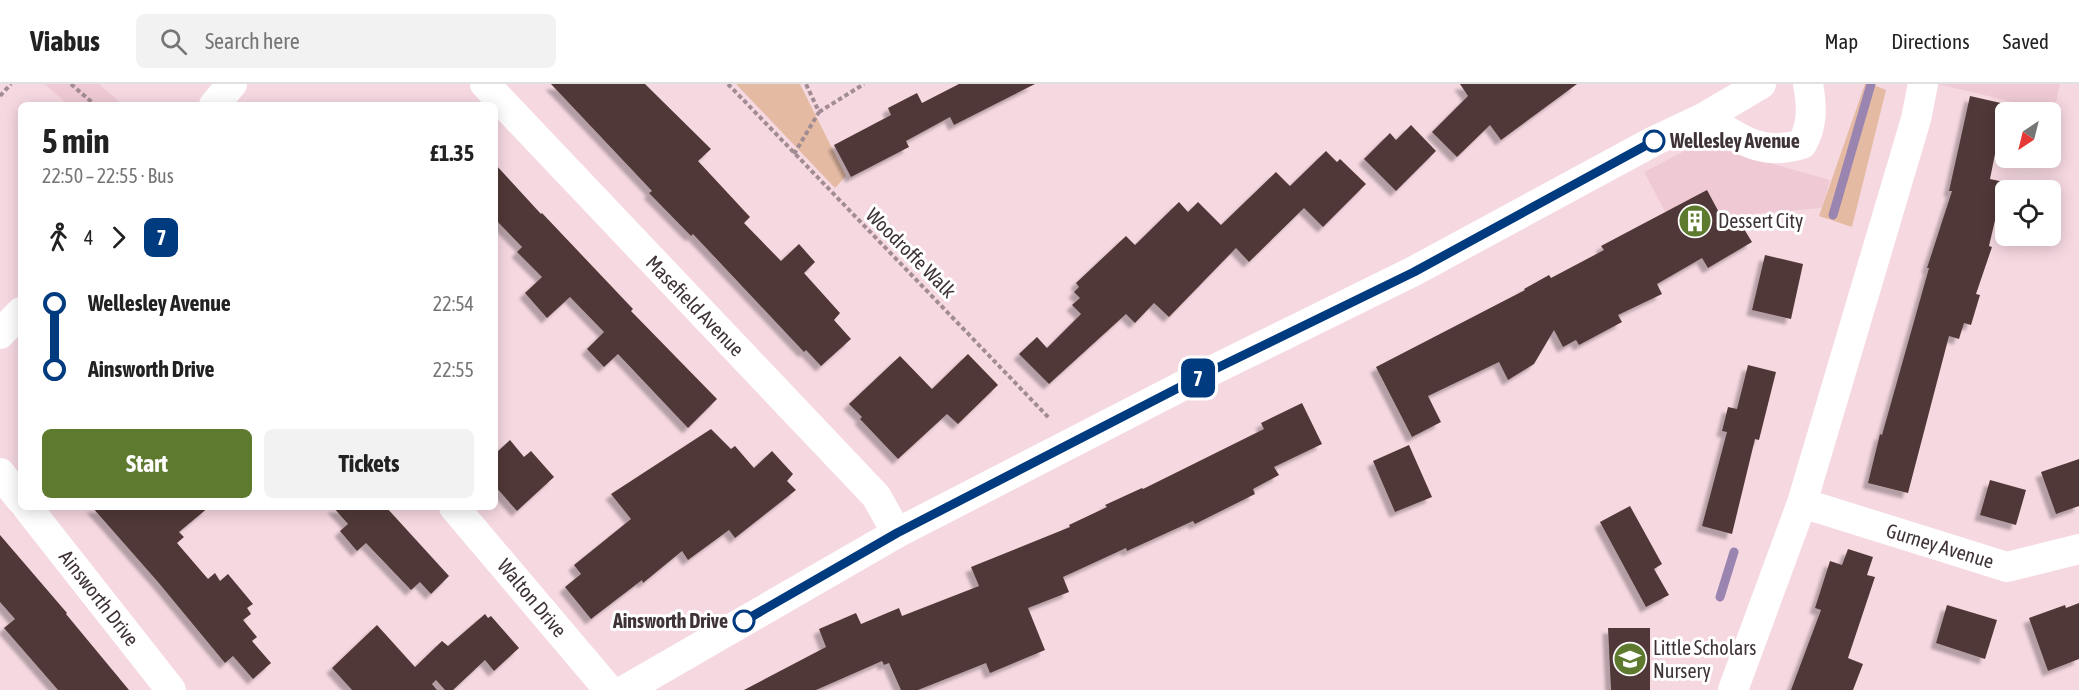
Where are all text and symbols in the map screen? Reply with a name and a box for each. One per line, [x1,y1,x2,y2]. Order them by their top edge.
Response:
search box [136,14,556,68]
text: Viabus [30,25,100,57]
icon: search [157,25,190,58]
text: Search here [205,28,300,54]
text: Map [1824,29,1858,53]
text: Directions [1891,29,1970,53]
text: Saved [2003,29,2049,53]
north arrow [1995,102,2061,168]
map controls [1995,102,2061,246]
text: 5 min [42,122,109,160]
place label: Wellesley Avenue [1669,129,1800,152]
marker: Wellesley Avenue [1643,130,1665,152]
text: £1.35 [430,140,474,166]
text: 22:50 – 22:55 · Bus [42,164,174,187]
button: locate [1995,180,2061,246]
street label: Woodroffe Walk [862,203,961,302]
building icon: Dessert City [1677,203,1713,239]
place label: Dessert City [1718,209,1803,232]
icon: walk [42,221,75,254]
icon: forward [102,221,135,254]
text: 7 [156,225,166,249]
text: 4 [84,226,93,249]
street label: Masefield Avenue [642,251,749,361]
text: Wellesley Avenue [88,290,231,316]
text: 22:54 [433,292,474,315]
text: Ainsworth Drive [88,356,215,382]
text: 22:55 [433,358,474,381]
line badge: 7 [1178,358,1218,398]
text: 7 [1193,366,1203,390]
button: Start [42,429,252,498]
button: Tickets [264,429,474,498]
street label: Gurney Avenue [1884,518,1997,573]
street label: Ainsworth Drive [55,545,144,650]
street label: Walton Drive [493,554,572,641]
place label: Ainsworth Drive [612,609,728,632]
marker: Ainsworth Drive [733,610,755,632]
place label: Little Scholars Nursery [1653,636,1756,682]
school or university icon: Little Scholars Nursery [1612,641,1648,677]

